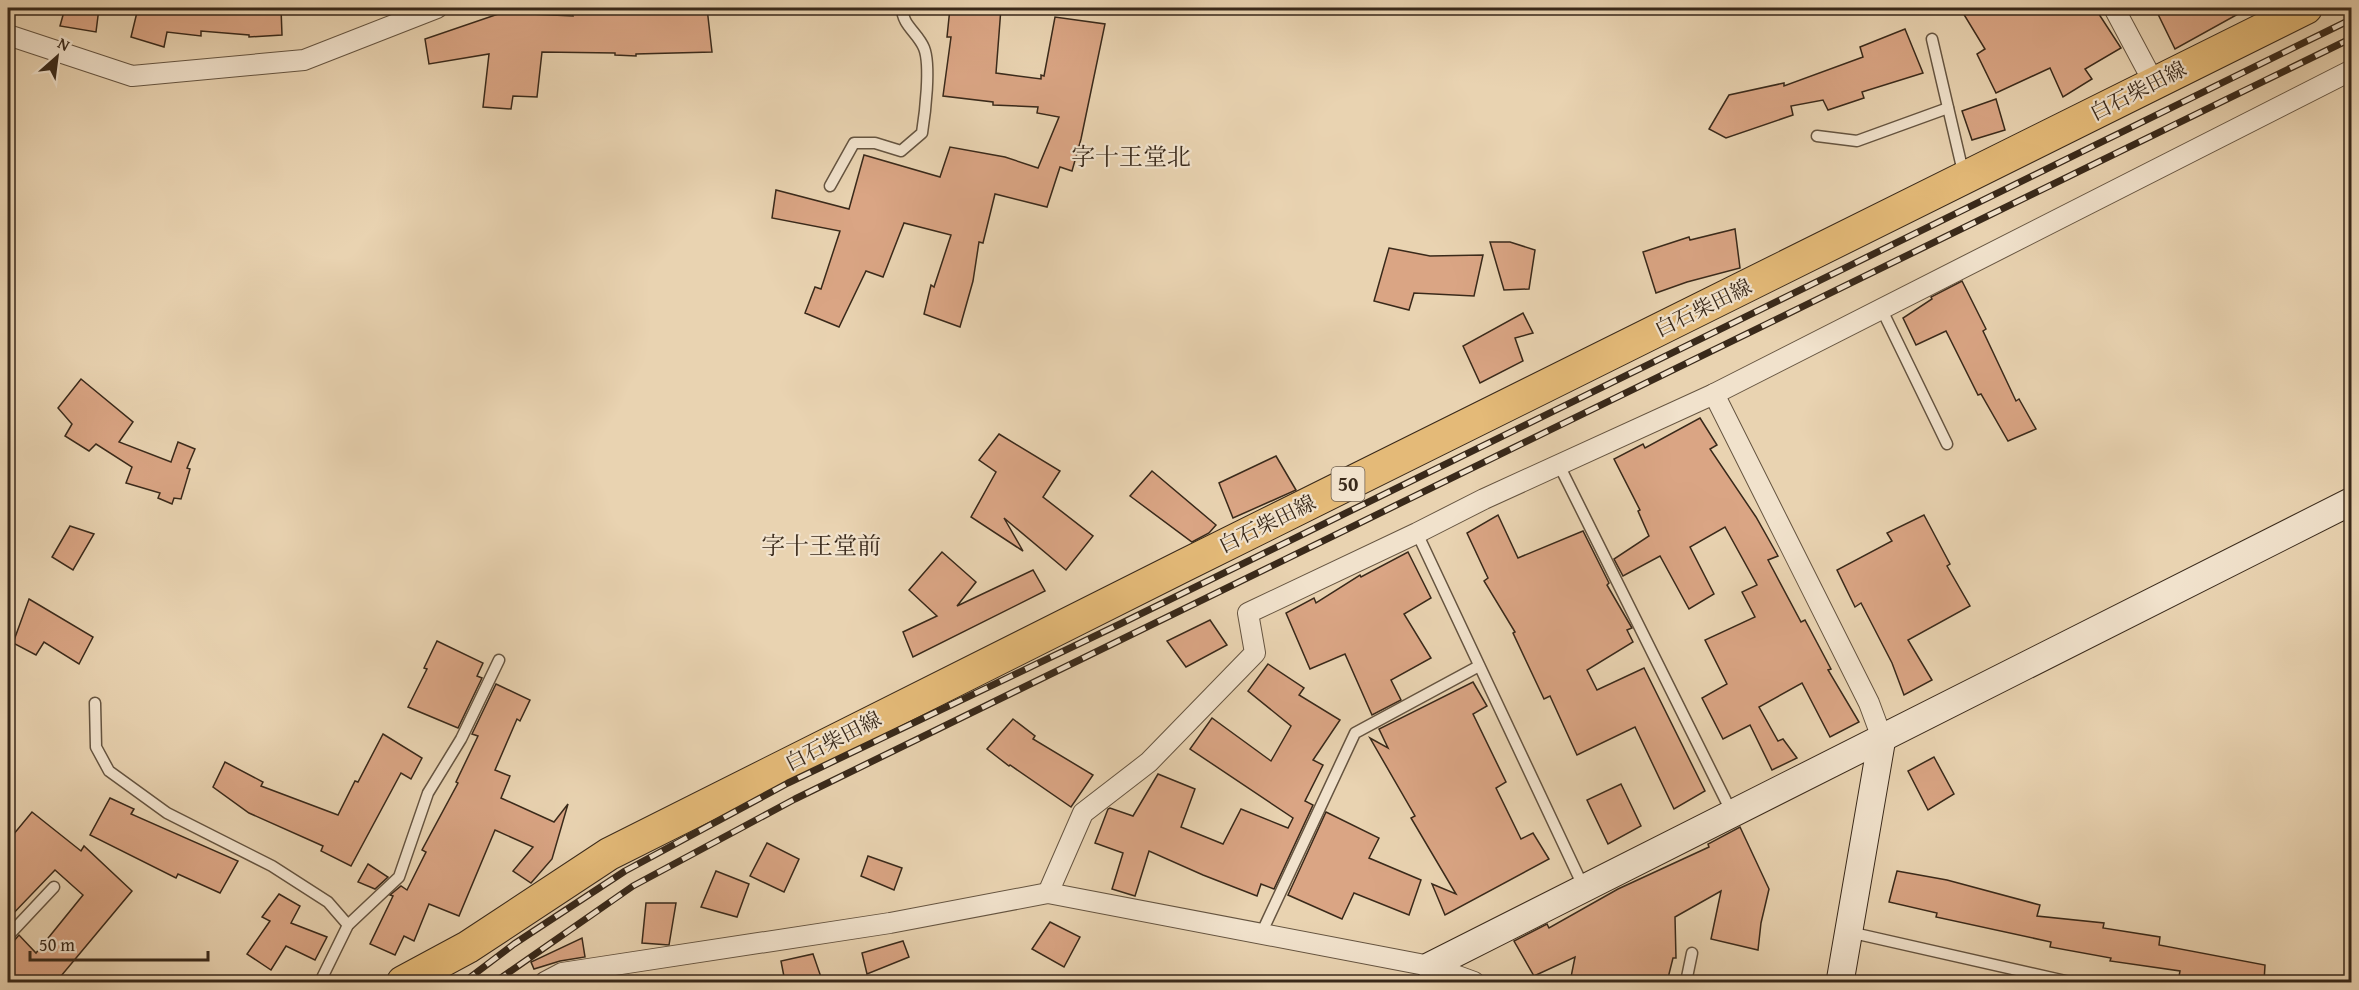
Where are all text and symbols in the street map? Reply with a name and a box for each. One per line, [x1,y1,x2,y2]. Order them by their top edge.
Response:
north arrow [27,27,87,87]
text: N [54,31,75,57]
street label: 白石柴田線 [2084,53,2192,128]
district label: 字十王堂北 [1071,139,1191,174]
street label: 白石柴田線 [1649,271,1757,344]
road number: 50 [1332,467,1364,501]
street label: 白石柴田線 [1213,487,1321,560]
district label: 字十王堂前 [761,528,881,563]
street label: 白石柴田線 [779,703,887,778]
scale bar [30,924,208,962]
text: 50 m [39,931,75,958]

